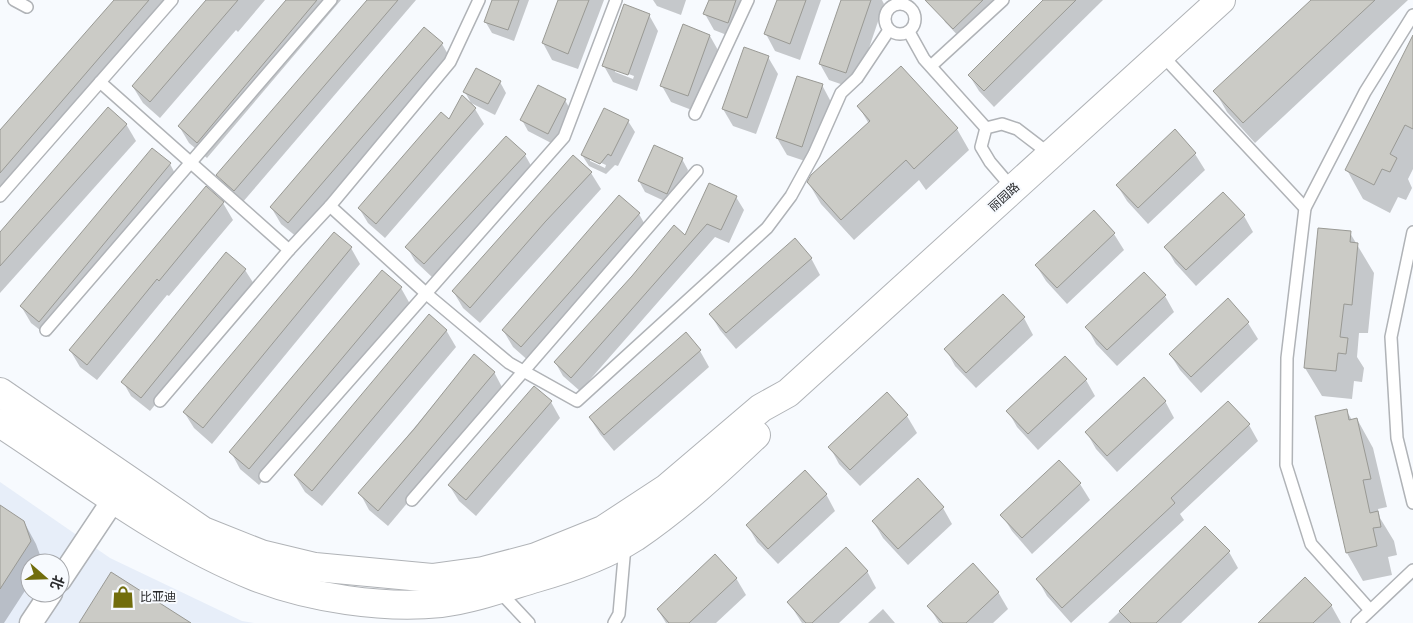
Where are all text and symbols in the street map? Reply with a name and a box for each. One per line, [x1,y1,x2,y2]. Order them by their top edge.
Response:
street label: 丽园路 [986,180,1022,214]
north arrow [20,553,70,603]
text: 北 [47,573,67,592]
shop icon: 比亚迪 [110,584,136,610]
place label: 比亚迪 [140,590,176,604]

